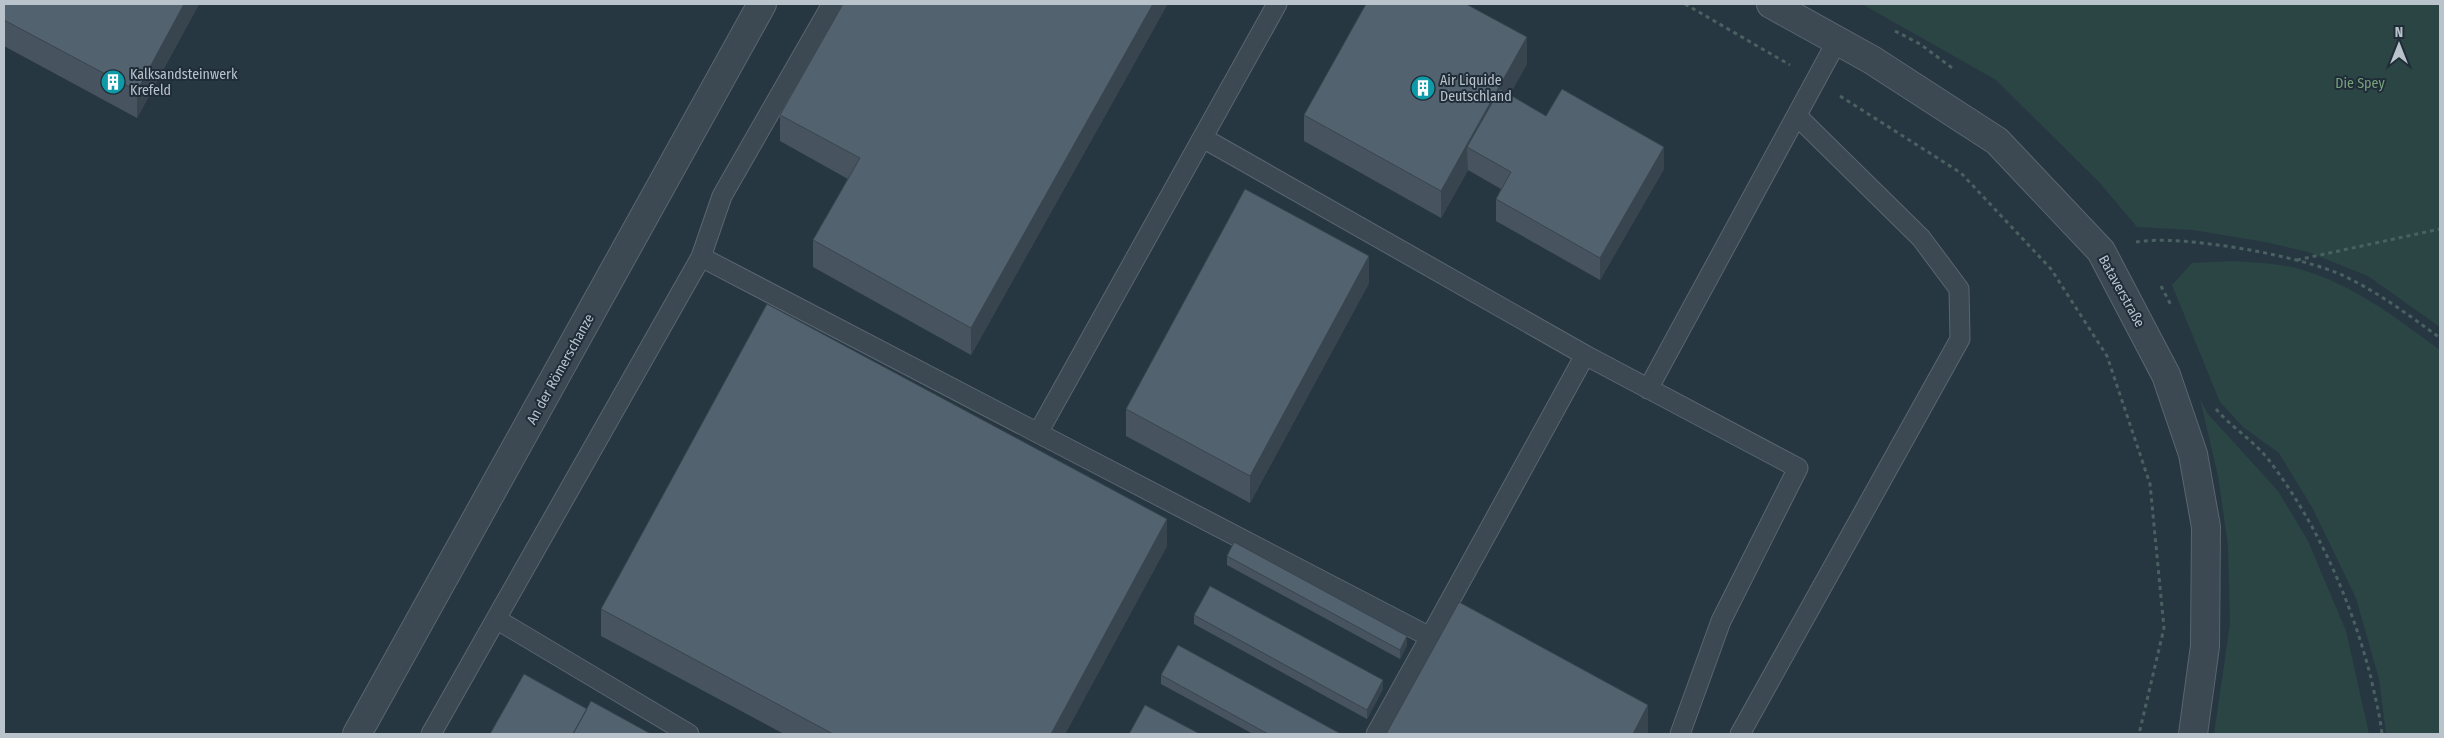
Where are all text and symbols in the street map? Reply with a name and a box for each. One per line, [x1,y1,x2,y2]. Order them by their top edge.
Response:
north arrow [2374,20,2424,70]
text: N [2395,24,2403,41]
place label: Kalksandsteinwerk Krefeld [130,66,238,99]
building icon: Kalksandsteinwerk Krefeld [100,69,126,95]
place label: Air Liquide Deutschland [1440,72,1512,105]
building icon: Air Liquide Deutschland [1410,75,1436,101]
park label: Die Spey [2335,75,2385,92]
street label: Bataverstraße [2095,252,2148,330]
street label: An der Römerschanze [523,311,598,427]

